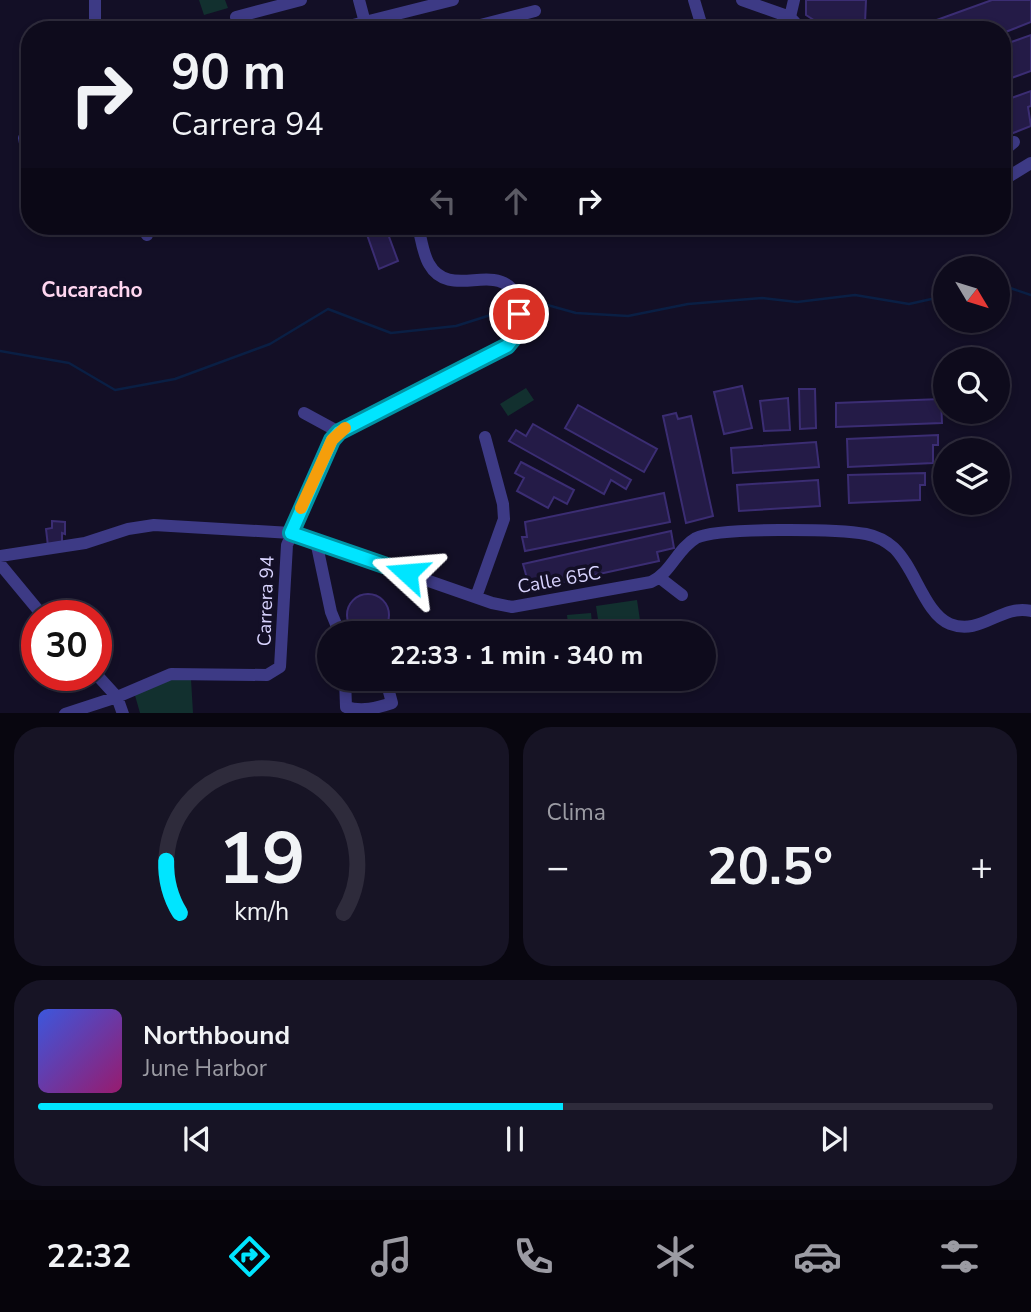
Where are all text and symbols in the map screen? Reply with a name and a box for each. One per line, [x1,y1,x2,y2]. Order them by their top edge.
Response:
text: 90 m [171,39,286,106]
icon: right [56,49,147,140]
text: Carrera 94 [171,103,324,146]
icon: left [424,182,462,220]
icon: ahead [497,182,535,220]
icon: right [570,182,608,220]
north arrow [933,256,1010,332]
map controls [933,256,1010,515]
district label: Cucaracho [41,276,143,304]
pin [489,284,549,344]
icon: arrive [500,295,538,333]
button: search [933,347,1010,424]
button: layers [933,438,1010,515]
position arrow [370,536,444,610]
street label: Carrera 94 [251,555,281,647]
street label: Calle 65C [515,560,603,600]
speed limit sign: 30 [21,600,112,691]
text: 22:33 · 1 min · 340 m [390,638,643,673]
text: Clima [547,797,606,828]
text: 19 [218,809,305,909]
text: 20.5° [707,831,833,902]
text: − [547,842,569,893]
text: + [970,842,993,893]
text: km/h [234,894,289,928]
text: Northbound [143,1018,290,1053]
text: June Harbor [143,1053,267,1084]
icon: previous [178,1120,216,1158]
icon: pause [496,1120,534,1158]
icon: next [815,1120,853,1158]
icon: directions [225,1232,274,1281]
icon: music [367,1232,416,1281]
icon: phone [509,1232,558,1281]
icon: climate [651,1232,700,1281]
icon: car [793,1232,842,1281]
icon: filters [935,1232,984,1281]
text: 22:32 [47,1235,131,1278]

